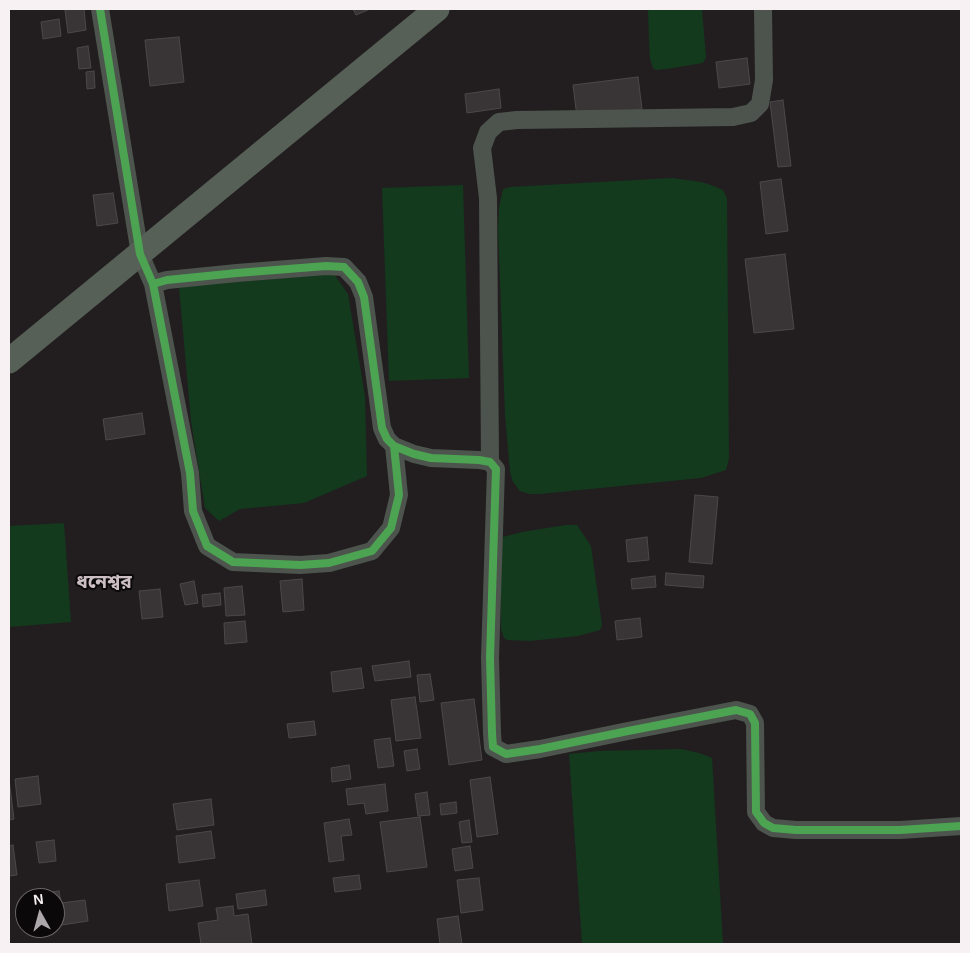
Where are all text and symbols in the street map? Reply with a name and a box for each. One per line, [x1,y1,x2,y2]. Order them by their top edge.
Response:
district label: ধনেশ্বর [76,572,132,594]
north arrow [15,888,65,938]
text: N [32,891,44,908]

